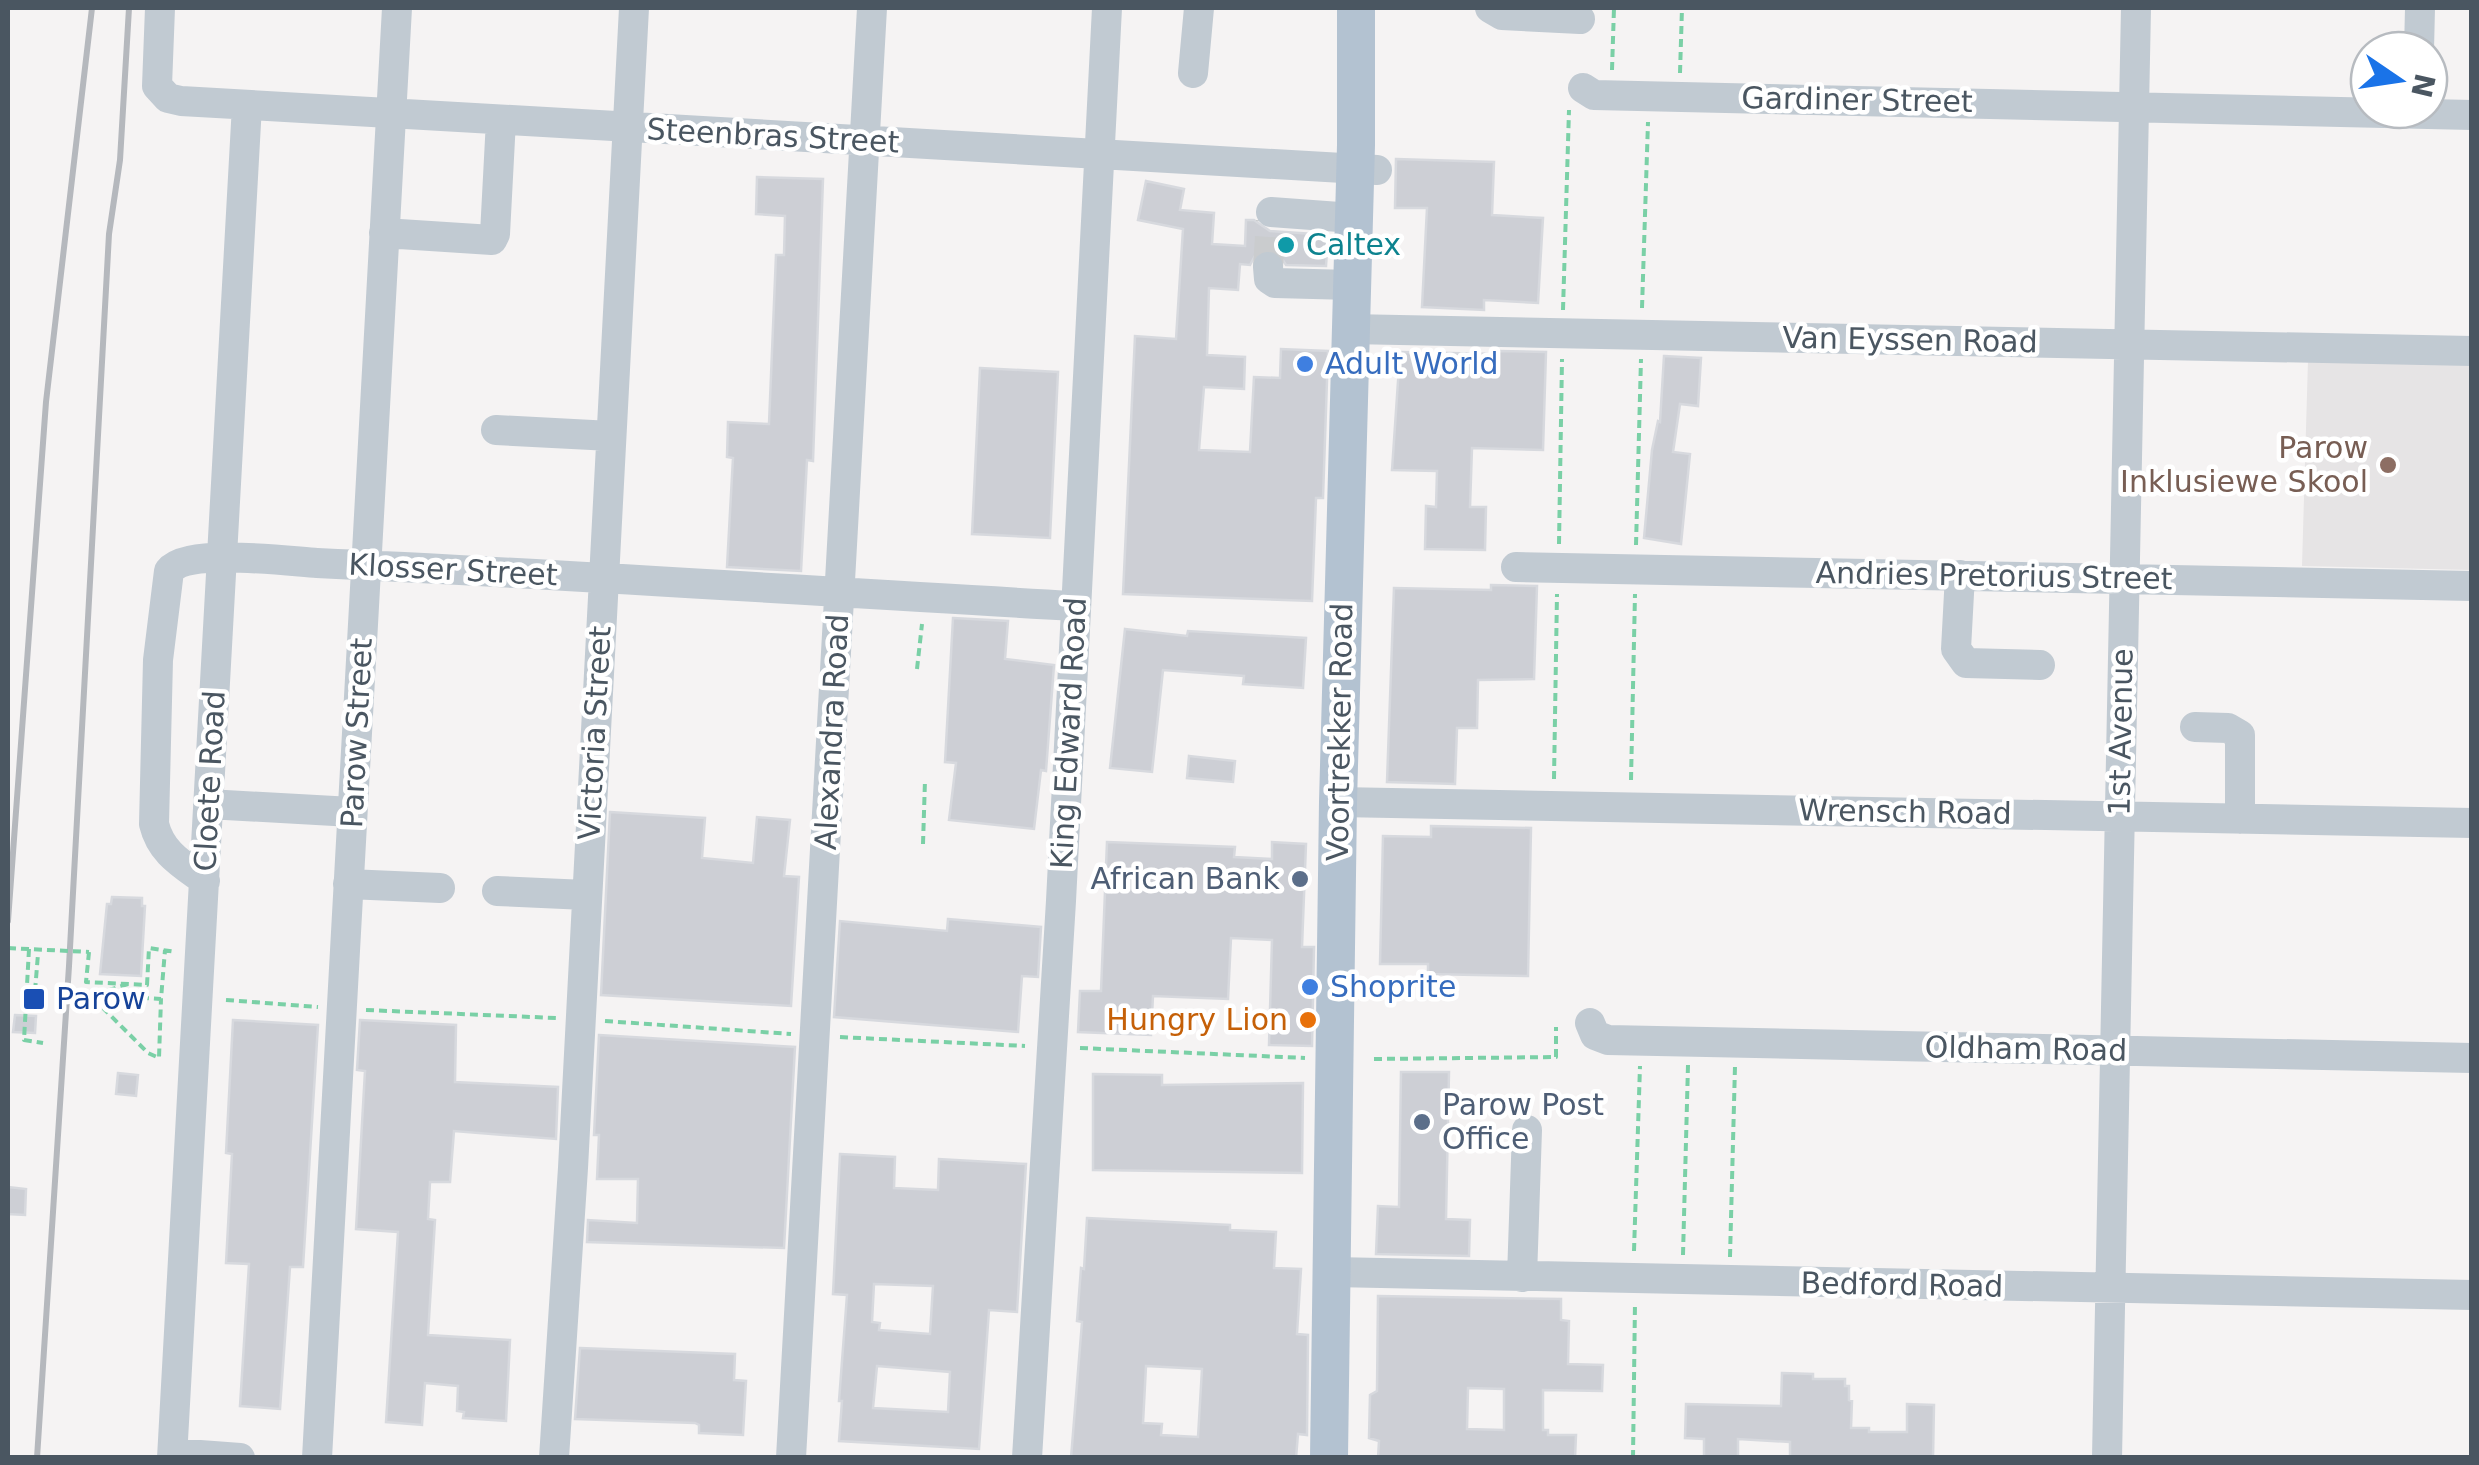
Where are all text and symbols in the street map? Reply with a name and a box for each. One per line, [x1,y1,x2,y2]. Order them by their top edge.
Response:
north arrow [2349,30,2449,130]
text: N [2404,70,2442,101]
street label: Gardiner Street [1741,80,1973,119]
street label: Steenbras Street [646,111,900,160]
place label: Caltex [1306,227,1401,262]
marker: Caltex [1275,234,1297,256]
street label: Van Eyssen Road [1782,320,2038,359]
place label: Adult World [1325,346,1499,381]
marker: Adult World [1294,353,1316,375]
place label: Parow Inklusiewe Skool [2120,430,2368,499]
marker: Parow Inklusiewe Skool [2377,454,2399,476]
street label: Klosser Street [348,547,559,592]
street label: Andries Pretorius Street [1815,555,2173,596]
street label: King Edward Road [1044,596,1093,870]
street label: Voortrekker Road [1320,602,1359,861]
street label: Alexandra Road [808,613,855,851]
street label: Victoria Street [571,625,618,841]
street label: Parow Street [334,637,379,829]
street label: 1st Avenue [2102,648,2139,816]
street label: Cloete Road [187,690,232,872]
street label: Wrensch Road [1798,792,2012,831]
place label: African Bank [1091,861,1281,896]
marker: African Bank [1289,868,1311,890]
place label: Shoprite [1330,969,1456,1004]
marker: Shoprite [1299,976,1321,998]
place label: Parow [56,981,146,1016]
marker: Parow [21,986,47,1012]
place label: Hungry Lion [1106,1002,1288,1037]
marker: Hungry Lion [1297,1009,1319,1031]
street label: Oldham Road [1924,1029,2128,1068]
place label: Parow Post Office [1442,1087,1604,1156]
marker: Parow Post Office [1411,1111,1433,1133]
street label: Bedford Road [1800,1265,2004,1304]

